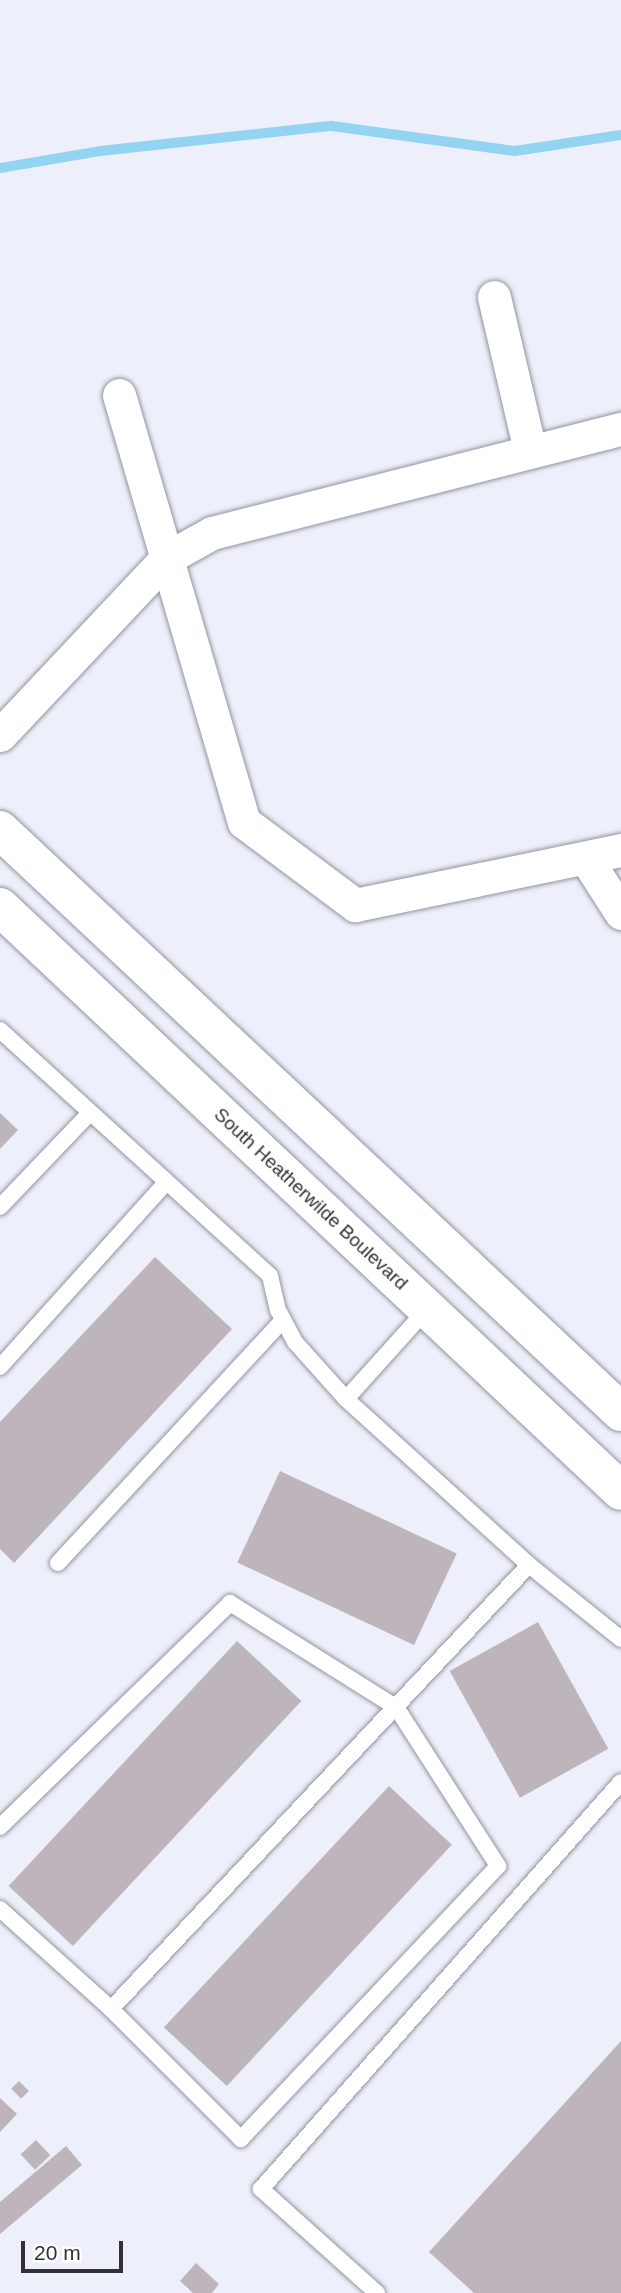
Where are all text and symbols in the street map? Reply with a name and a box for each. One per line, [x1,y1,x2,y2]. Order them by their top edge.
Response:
street label: South Heatherwilde Boulevard [209,1103,413,1295]
scale bar [24,2226,126,2270]
text: 20 m [34,2241,81,2264]

